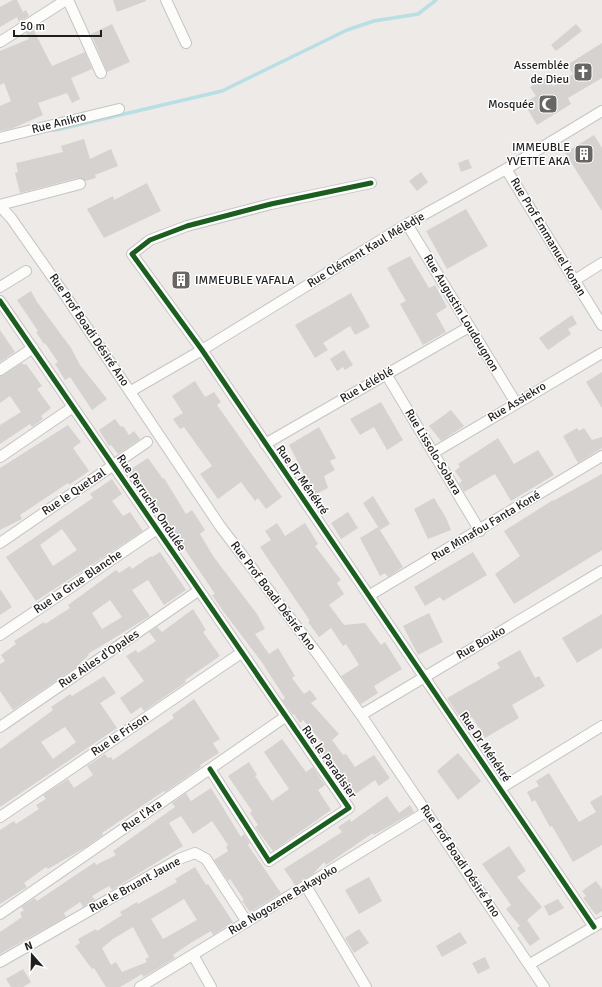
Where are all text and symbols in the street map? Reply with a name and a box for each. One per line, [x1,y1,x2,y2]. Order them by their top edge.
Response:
scale bar [14,12,101,38]
text: 50 m [20,19,45,34]
place label: Assemblée de Dieu [514,58,569,87]
church icon: Assemblée de Dieu [572,61,594,83]
mosque icon: Mosquée [537,93,559,115]
place label: Mosquée [488,97,534,112]
street label: Rue Anikro [30,109,88,137]
place label: IMMEUBLE YVETTE AKA [507,140,571,169]
building icon: IMMEUBLE YVETTE AKA [573,143,595,165]
street label: Rue Prof Emmanuel Konan [507,175,589,299]
street label: Rue Clément Kaul Mélèdje [305,209,427,291]
street label: Rue Augustin Loudougnon [420,252,502,374]
building icon: IMMEUBLE YAFALA [170,269,192,291]
street label: Rue Prof Boadi Désiré Ano [46,271,132,389]
place label: IMMEUBLE YAFALA [195,273,295,288]
street label: Rue Léléblé [338,364,396,406]
street label: Rue Assiekro [485,379,549,425]
street label: Rue Lissolo-Sobara [401,406,465,498]
street label: Rue Dr Ménékré [273,442,331,518]
street label: Rue Perruche Ondulée [113,452,189,554]
street label: Rue le Quetzal [39,465,109,519]
street label: Rue Minafou Fanta Koné [429,488,543,564]
street label: Rue Prof Boadi Désiré Ano [227,538,319,654]
street label: Rue la Grue Blanche [31,547,125,617]
street label: Rue Bouko [454,623,508,663]
street label: Rue Ailes d'Opales [56,627,142,691]
street label: Rue Dr Ménékré [456,709,514,785]
street label: Rue le Frison [88,710,152,760]
street label: Rue le Paradisier [298,723,360,802]
street label: Rue l'Ara [119,797,165,835]
street label: Rue Prof Boadi Désiré Ano [417,802,503,920]
street label: Rue le Bruant Jaune [87,854,183,916]
street label: Rue Nogozene Bakayoko [226,862,340,938]
north arrow [12,935,52,975]
text: N [23,939,35,953]

